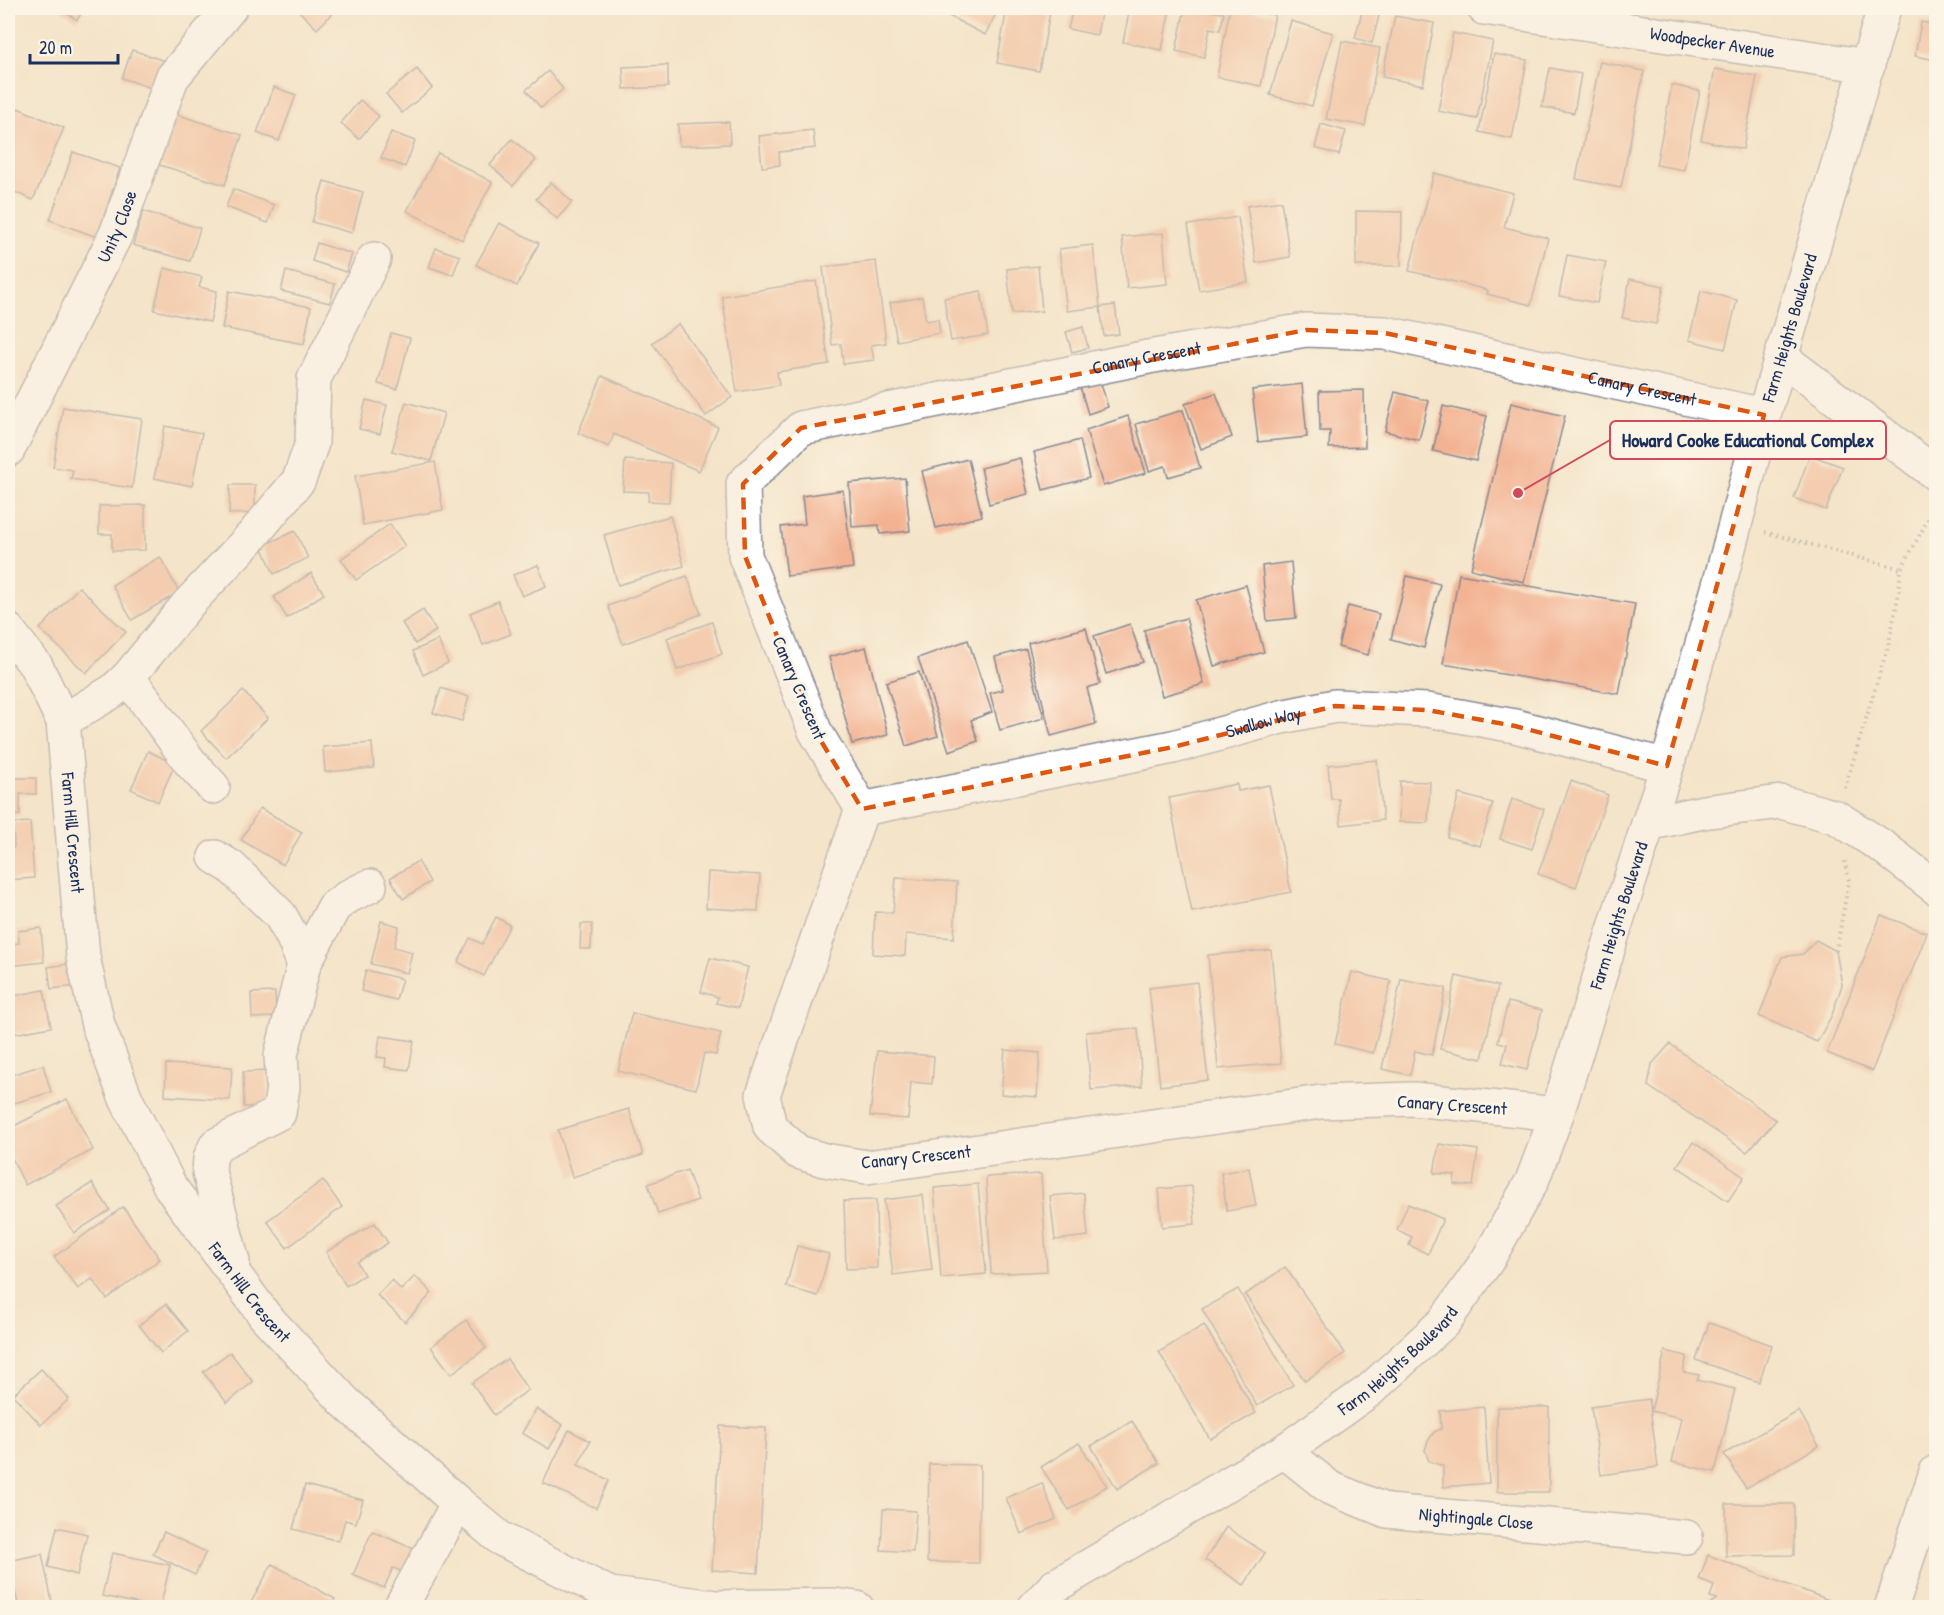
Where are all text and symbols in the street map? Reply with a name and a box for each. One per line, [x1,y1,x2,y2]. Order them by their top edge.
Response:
street label: Woodpecker Avenue [1648,20,1777,64]
scale bar [30,27,118,65]
text: 20 m [39,35,72,60]
street label: Unity Close [91,187,143,267]
street label: Farm Heights Boulevard [1755,251,1823,406]
street label: Canary Crescent [1090,335,1204,380]
street label: Canary Crescent [1586,364,1700,412]
callout: Howard Cooke Educational Complex [1610,421,1886,459]
text: Howard Cooke Educational Complex [1622,426,1874,454]
street label: Canary Crescent [766,632,833,744]
street label: Swallow Way [1223,700,1304,744]
street label: Farm Hill Crescent [55,770,91,895]
street label: Farm Heights Boulevard [1583,838,1654,993]
street label: Canary Crescent [1396,1088,1509,1121]
street label: Canary Crescent [860,1138,973,1175]
street label: Farm Hill Crescent [202,1236,297,1349]
street label: Farm Heights Boulevard [1332,1301,1463,1421]
street label: Nightingale Close [1418,1501,1534,1536]

